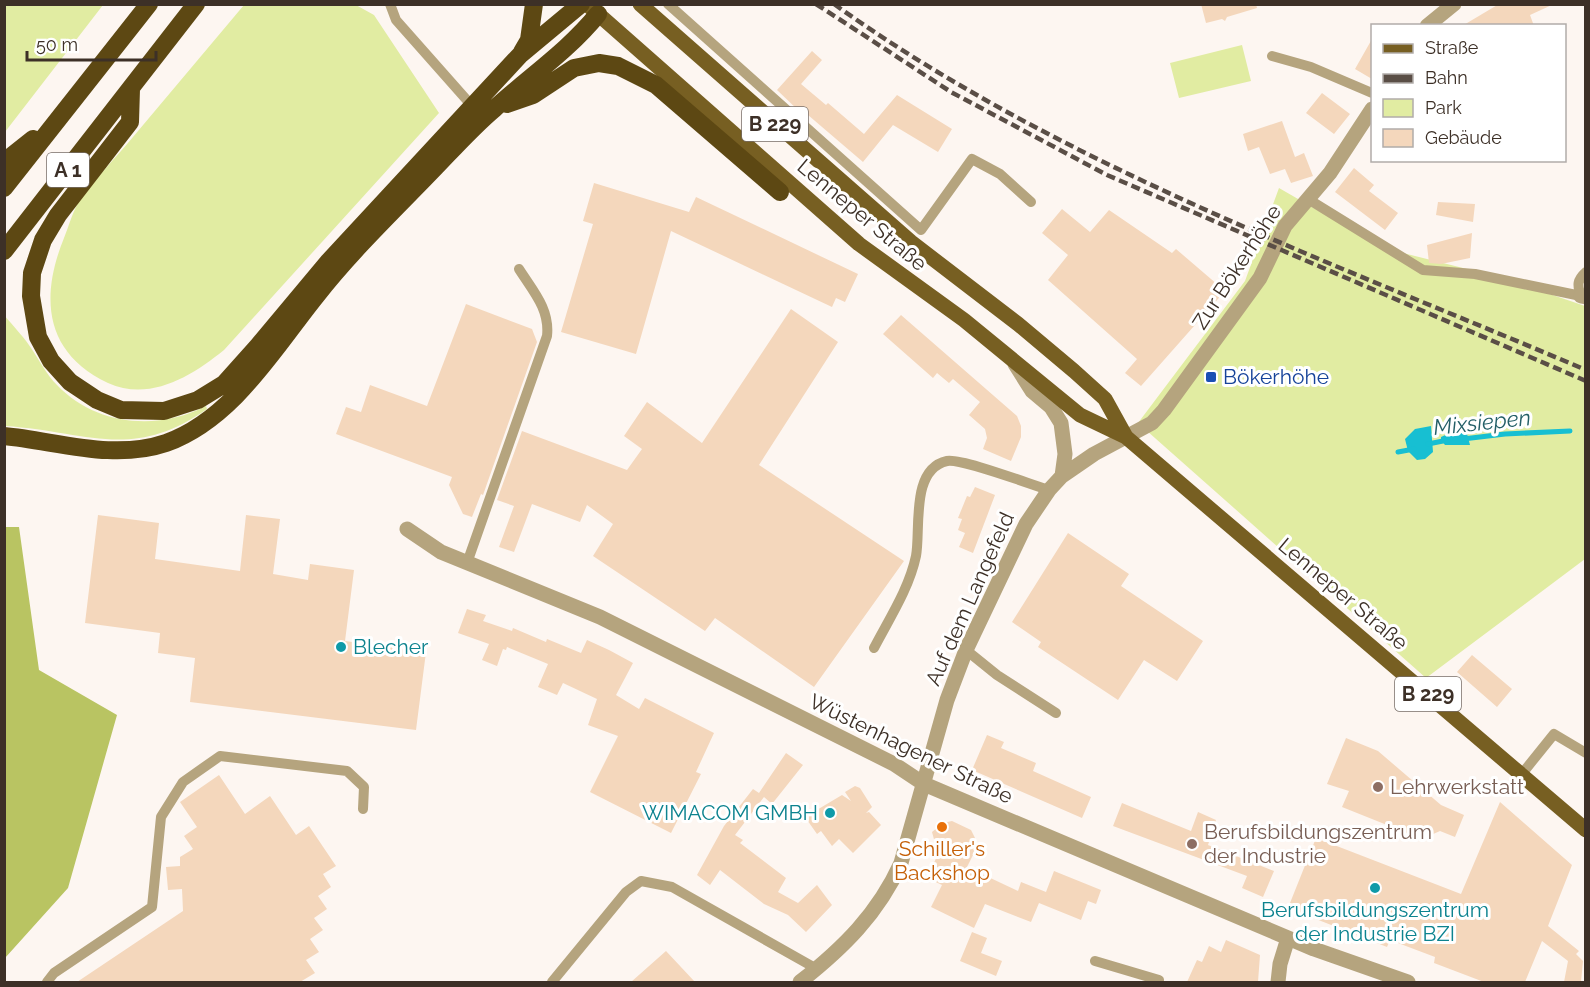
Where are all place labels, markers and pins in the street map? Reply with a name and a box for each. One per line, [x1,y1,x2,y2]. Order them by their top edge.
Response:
place label: Bökerhöhe [1223,364,1329,389]
marker: Bökerhöhe [1204,370,1218,384]
place label: Blecher [353,634,429,659]
marker: Blecher [334,640,348,654]
place label: Lehrwerkstatt [1390,774,1524,799]
marker: Lehrwerkstatt [1371,780,1385,794]
place label: WIMACOM GMBH [642,800,818,825]
marker: WIMACOM GMBH [823,806,837,820]
place label: Berufsbildungszentrum der Industrie [1204,819,1432,868]
marker: Schiller's Backshop [935,820,949,834]
place label: Schiller's Backshop [894,836,990,885]
marker: Berufsbildungszentrum der Industrie [1185,837,1199,851]
marker: Berufsbildungszentrum der Industrie BZI [1368,881,1382,895]
place label: Berufsbildungszentrum der Industrie BZI [1261,897,1489,946]

